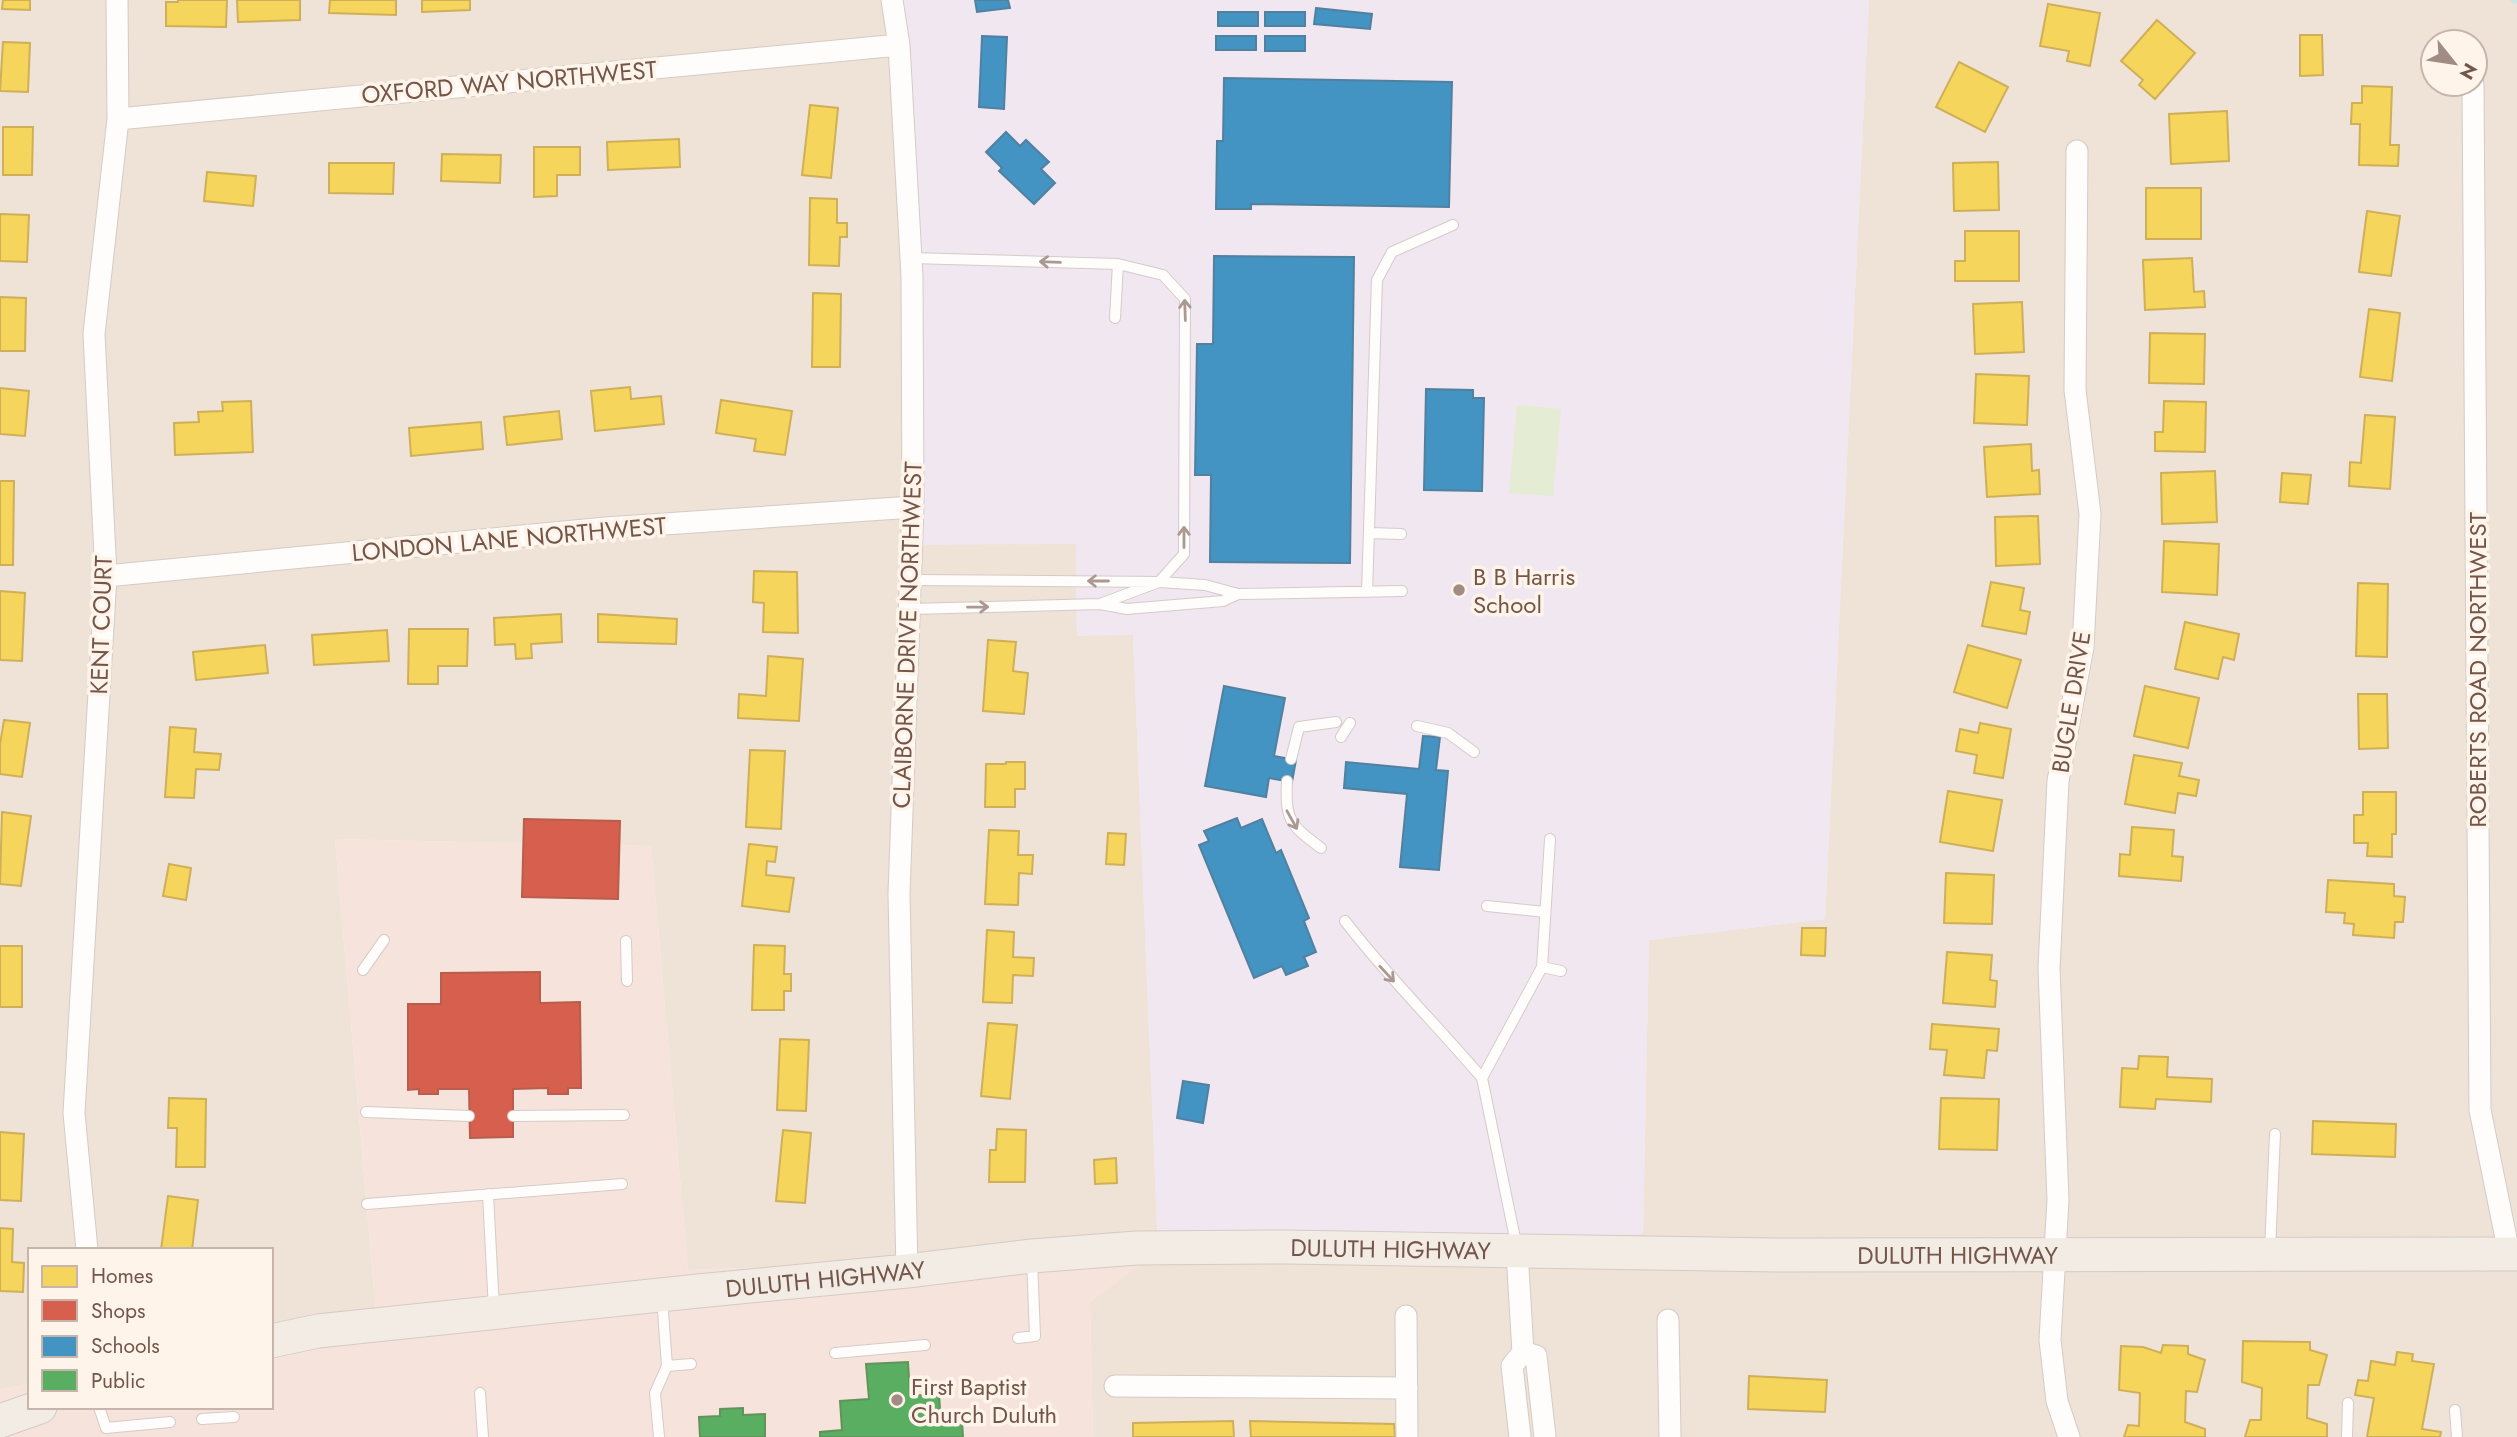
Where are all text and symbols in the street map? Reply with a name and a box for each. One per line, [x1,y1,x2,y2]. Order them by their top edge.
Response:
north arrow [2419,28,2489,98]
street label: OXFORD WAY NORTHWEST [360,52,658,112]
text: N [2453,58,2484,85]
one-way arrow [1039,256,1062,269]
one-way arrow [1178,299,1192,322]
street label: CLAIBORNE DRIVE NORTHWEST [883,461,931,809]
street label: LONDON LANE NORTHWEST [350,508,668,570]
street label: ROBERTS ROAD NORTHWEST [2460,512,2495,828]
one-way arrow [1177,526,1191,549]
street label: KENT COURT [81,555,121,695]
place label: B B Harris School [1473,559,1575,622]
one-way arrow [1086,574,1109,588]
marker: B B Harris School [1451,582,1467,598]
one-way arrow [966,600,989,614]
street label: BUGLE DRIVE [2043,629,2099,775]
one-way arrow [1286,809,1299,830]
one-way arrow [1379,965,1396,982]
street label: DULUTH HIGHWAY [1290,1230,1492,1268]
street label: DULUTH HIGHWAY [1857,1237,2058,1272]
legend [28,1248,273,1409]
street label: DULUTH HIGHWAY [724,1251,928,1306]
text: Homes [91,1261,153,1291]
text: Shops [91,1296,145,1326]
text: Schools [91,1331,160,1361]
text: Public [91,1366,145,1396]
place label: First Baptist Church Duluth [911,1369,1057,1432]
marker: First Baptist Church Duluth [889,1392,905,1408]

